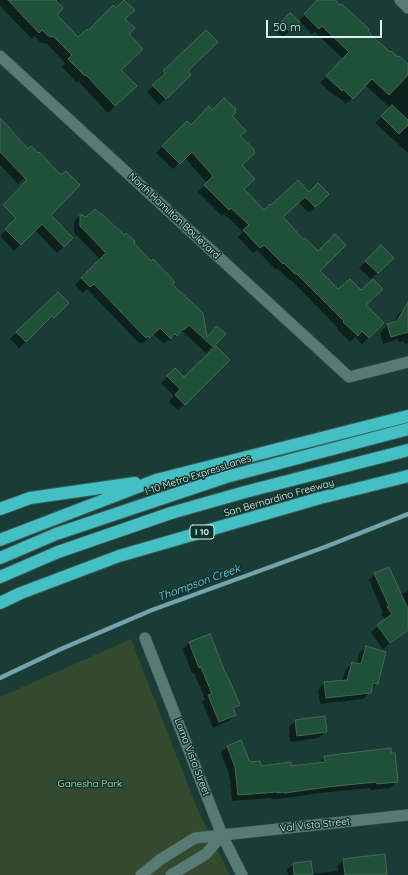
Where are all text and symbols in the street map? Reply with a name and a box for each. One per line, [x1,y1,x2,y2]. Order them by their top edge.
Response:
scale bar [268,12,384,38]
text: 50 m [273,19,301,34]
street label: North Hamilton Boulevard [126,170,222,262]
street label: I-10 Metro ExpressLanes [143,452,253,498]
street label: San Bernardino Freeway [222,476,336,520]
road number: I 10 [190,525,214,539]
water label: Thompson Creek [156,562,242,604]
street label: Loma Vista Street [172,716,212,798]
park label: Ganesha Park [58,778,122,790]
street label: Val Vista Street [279,815,351,835]

